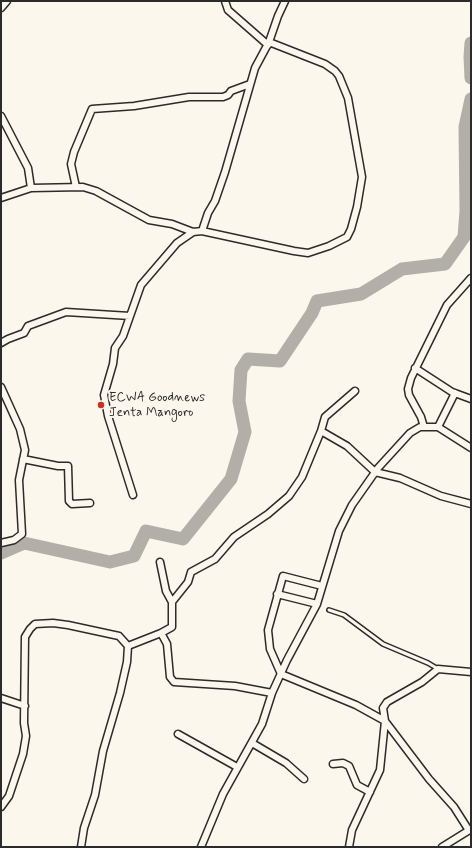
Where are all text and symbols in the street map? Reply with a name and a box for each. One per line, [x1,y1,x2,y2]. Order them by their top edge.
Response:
place label: ECWA Goodnews Jenta Mangoro [109,390,205,421]
marker: ECWA Goodnews Jenta Mangoro [96,400,106,410]

